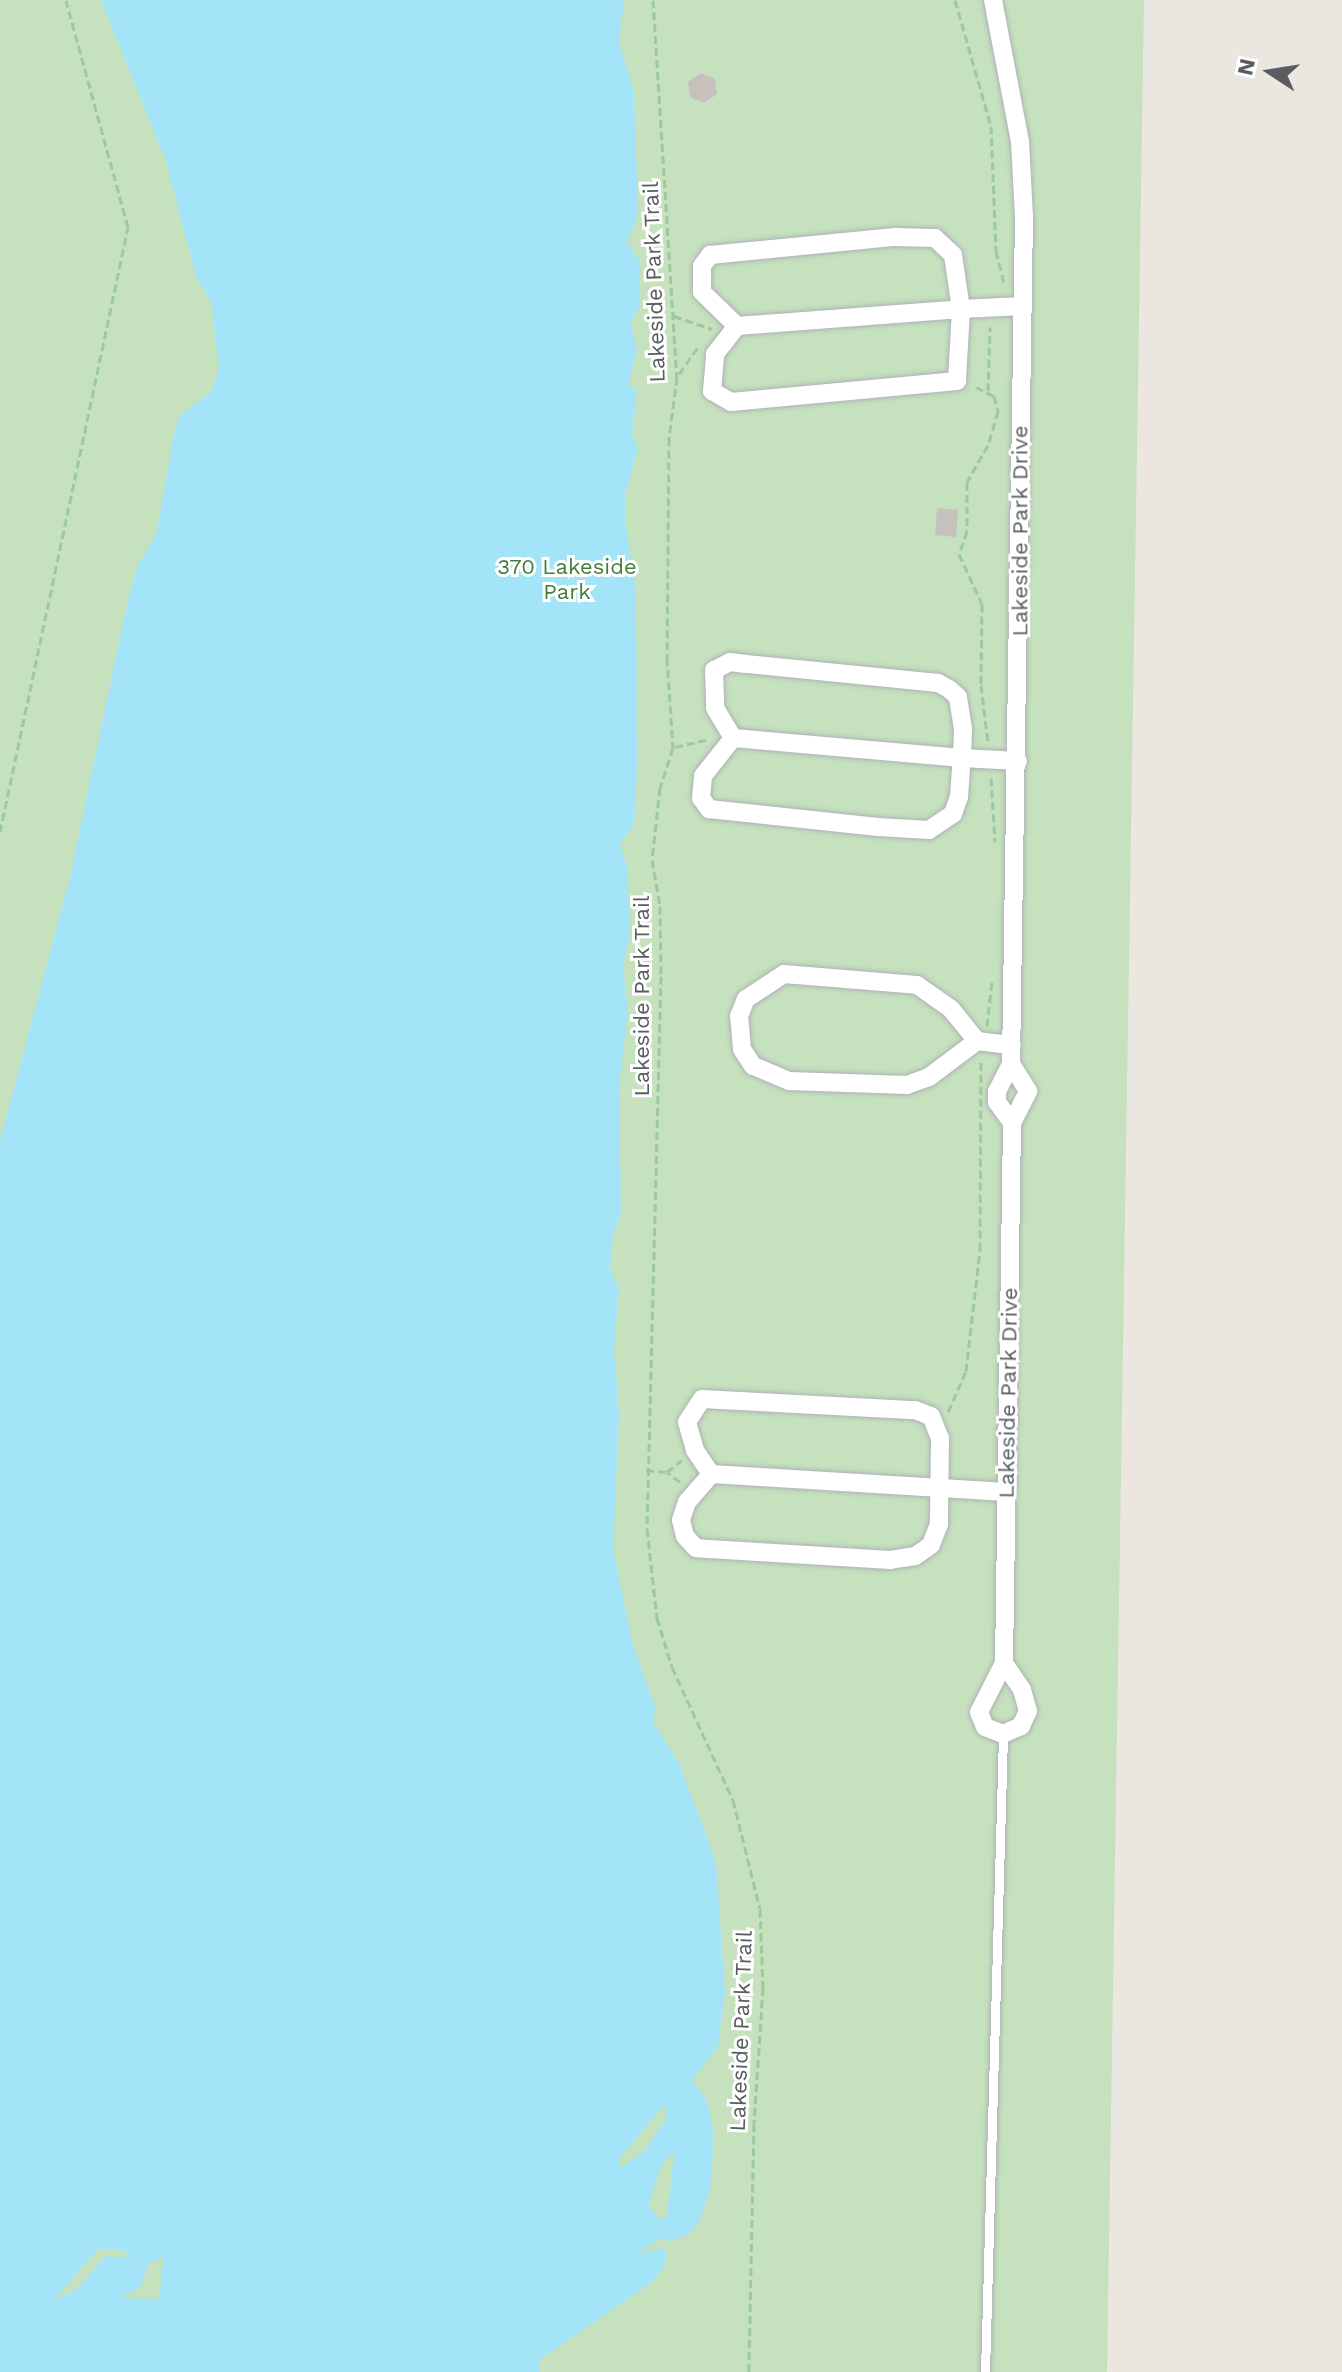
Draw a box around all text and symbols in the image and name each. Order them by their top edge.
north arrow [1230,32,1310,112]
text: N [1232,56,1260,77]
street label: Lakeside Park Trail [637,181,671,383]
street label: Lakeside Park Drive [1007,425,1033,637]
park label: 370 Lakeside Park [497,553,637,604]
street label: Lakeside Park Trail [629,895,655,1097]
street label: Lakeside Park Drive [993,1287,1023,1499]
street label: Lakeside Park Trail [724,1930,758,2132]

